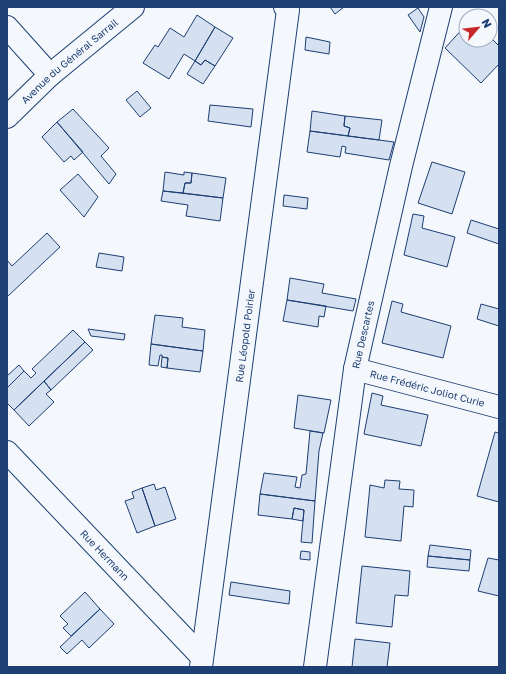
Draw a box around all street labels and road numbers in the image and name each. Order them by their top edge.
street label: Avenue du Général Sarrail [19,16,120,106]
street label: Rue Léopold Poirier [233,289,257,383]
street label: Rue Descartes [349,299,376,370]
street label: Rue Frédéric Joliot Curie [369,367,486,409]
street label: Rue Hermann [78,527,132,583]

